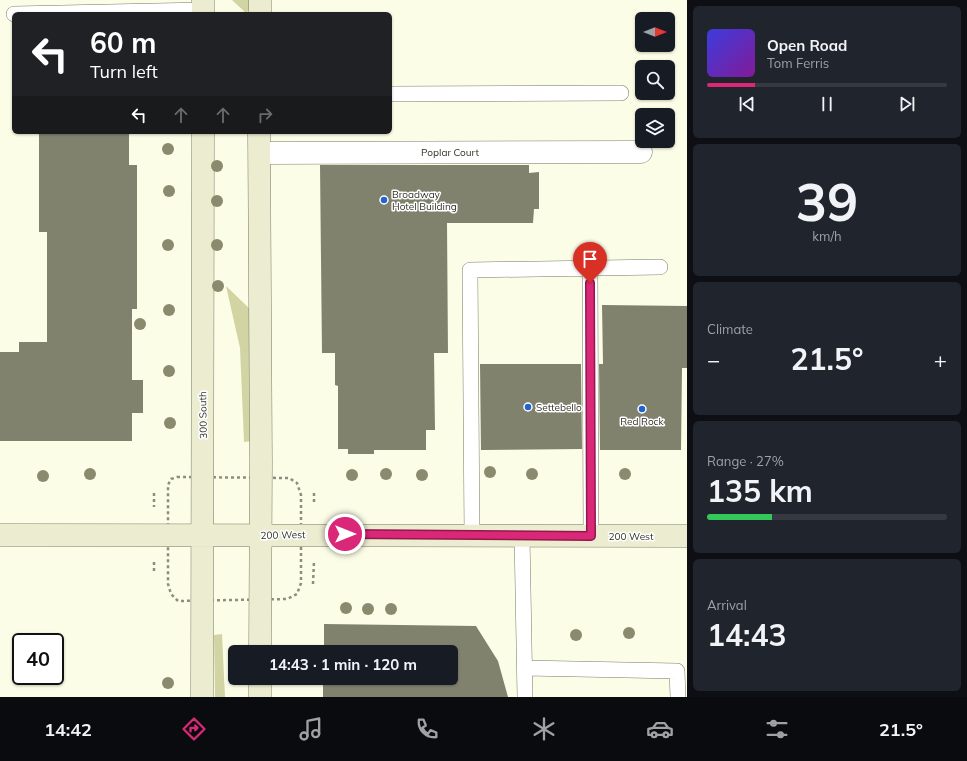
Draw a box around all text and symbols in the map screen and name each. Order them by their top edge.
north arrow [635,12,675,52]
map controls [635,12,675,148]
text: 60 m [90,25,156,60]
icon: left [24,28,76,80]
text: Open Road [767,36,847,55]
text: Tom Ferris [767,55,829,71]
text: Turn left [90,60,158,83]
button: search [635,60,675,100]
icon: previous [736,93,758,115]
icon: pause [816,93,838,115]
icon: next [896,93,918,115]
icon: left [128,104,150,126]
icon: ahead [170,104,192,126]
icon: ahead [212,104,234,126]
icon: right [254,104,276,126]
button: layers [635,108,675,148]
street label: Poplar Court [421,146,479,159]
text: 39 [796,169,858,234]
place label: Broadway Hotel Building [392,188,457,213]
marker: Broadway Hotel Building [379,195,389,205]
text: km/h [812,228,842,244]
pin [573,242,607,283]
icon: arrive [579,248,601,270]
text: Climate [707,321,753,337]
text: 21.5° [791,340,863,378]
text: − [707,346,720,374]
text: + [934,346,947,374]
street label: 300 South [196,391,210,439]
place label: Settebello [536,401,582,414]
marker: Settebello [523,402,533,412]
marker: Red Rock [637,404,647,414]
place label: Red Rock [620,415,665,428]
text: Range · 27% [707,453,784,469]
text: 135 km [707,472,813,510]
position arrow [324,513,366,555]
street label: 200 West [260,528,306,542]
street label: 200 West [609,530,654,543]
text: Arrival [707,597,747,613]
text: 14:43 [707,616,786,654]
speed limit sign: 40 [12,633,64,685]
text: 14:43 · 1 min · 120 m [269,655,417,674]
icon: directions [180,715,208,743]
icon: music [297,715,325,743]
icon: phone [413,715,441,743]
icon: climate [530,715,558,743]
icon: car [646,715,674,743]
icon: filters [763,715,791,743]
text: 14:42 [44,718,92,741]
text: 21.5° [879,718,923,741]

